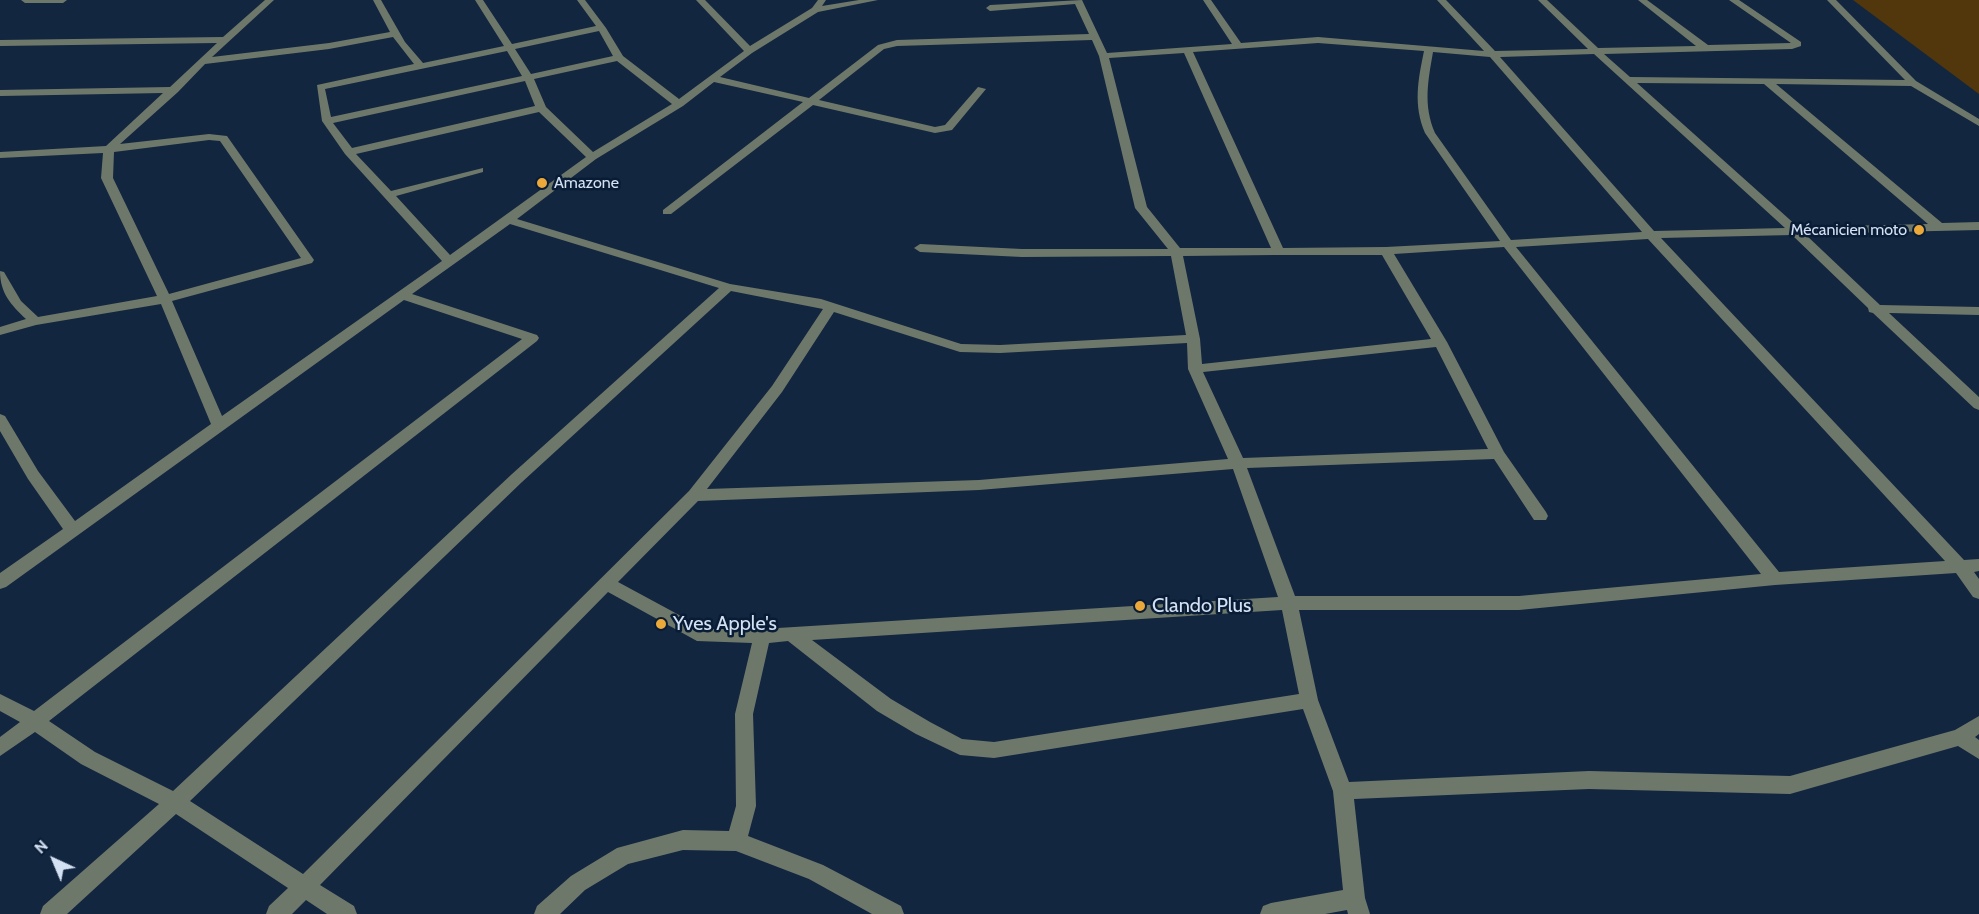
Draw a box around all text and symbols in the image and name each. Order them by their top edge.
place label: Amazone [554,173,619,193]
marker: Amazone [535,176,549,190]
place label: Mécanicien moto [1790,220,1907,240]
marker: Mécanicien moto [1912,223,1926,237]
place label: Clando Plus [1152,594,1251,618]
marker: Clando Plus [1133,599,1147,613]
place label: Yves Apple's [673,612,777,636]
marker: Yves Apple's [654,617,668,631]
north arrow [24,830,84,890]
text: N [30,836,52,857]

